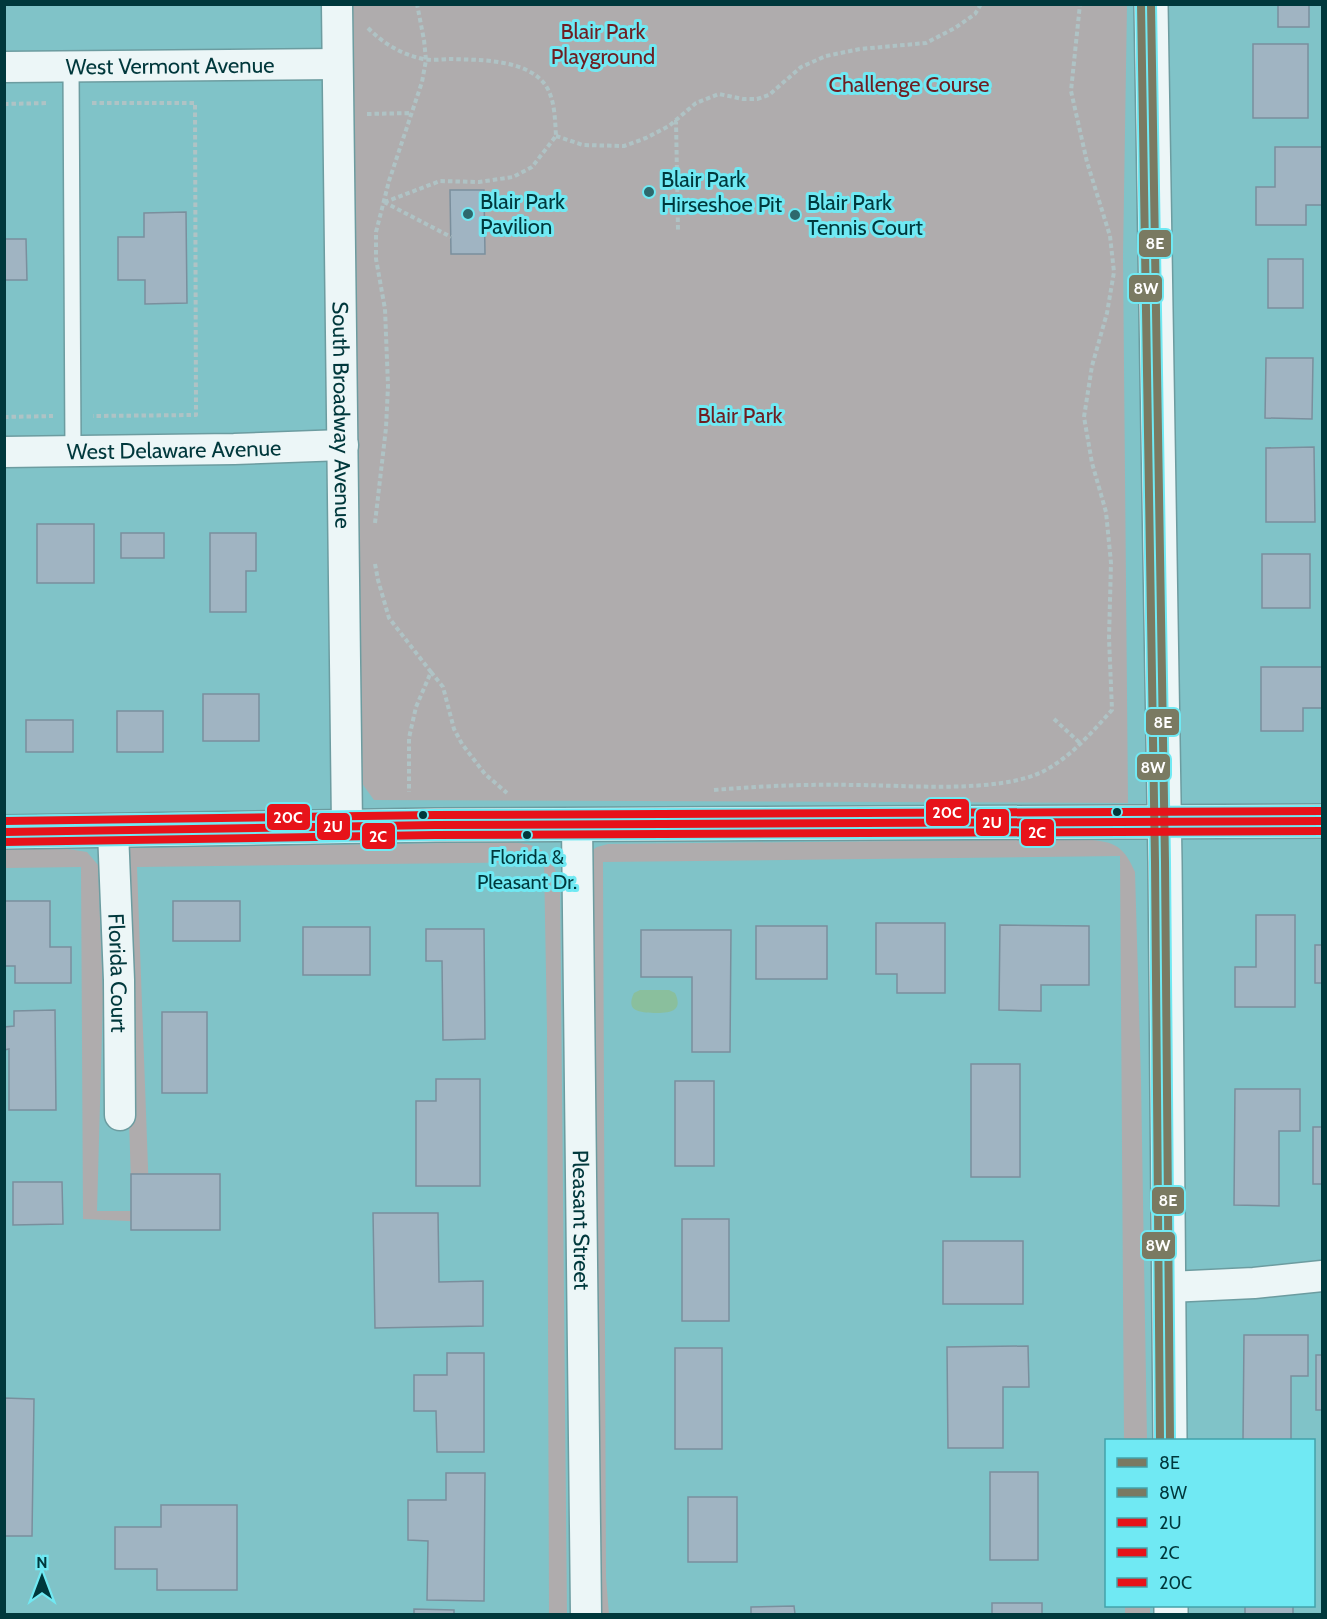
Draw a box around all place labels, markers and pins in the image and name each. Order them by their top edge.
place label: Blair Park Hirseshoe Pit [661,166,783,218]
marker: Blair Park Hirseshoe Pit [642,185,656,199]
place label: Blair Park Pavilion [480,188,565,240]
place label: Blair Park Tennis Court [807,189,923,241]
marker: Blair Park Pavilion [461,207,475,221]
marker: Blair Park Tennis Court [788,208,802,222]
unlabelled marker [1111,806,1123,818]
unlabelled marker [417,809,429,821]
marker: Florida & Pleasant Dr. [521,829,533,841]
place label: Florida & Pleasant Dr. [477,845,577,894]

